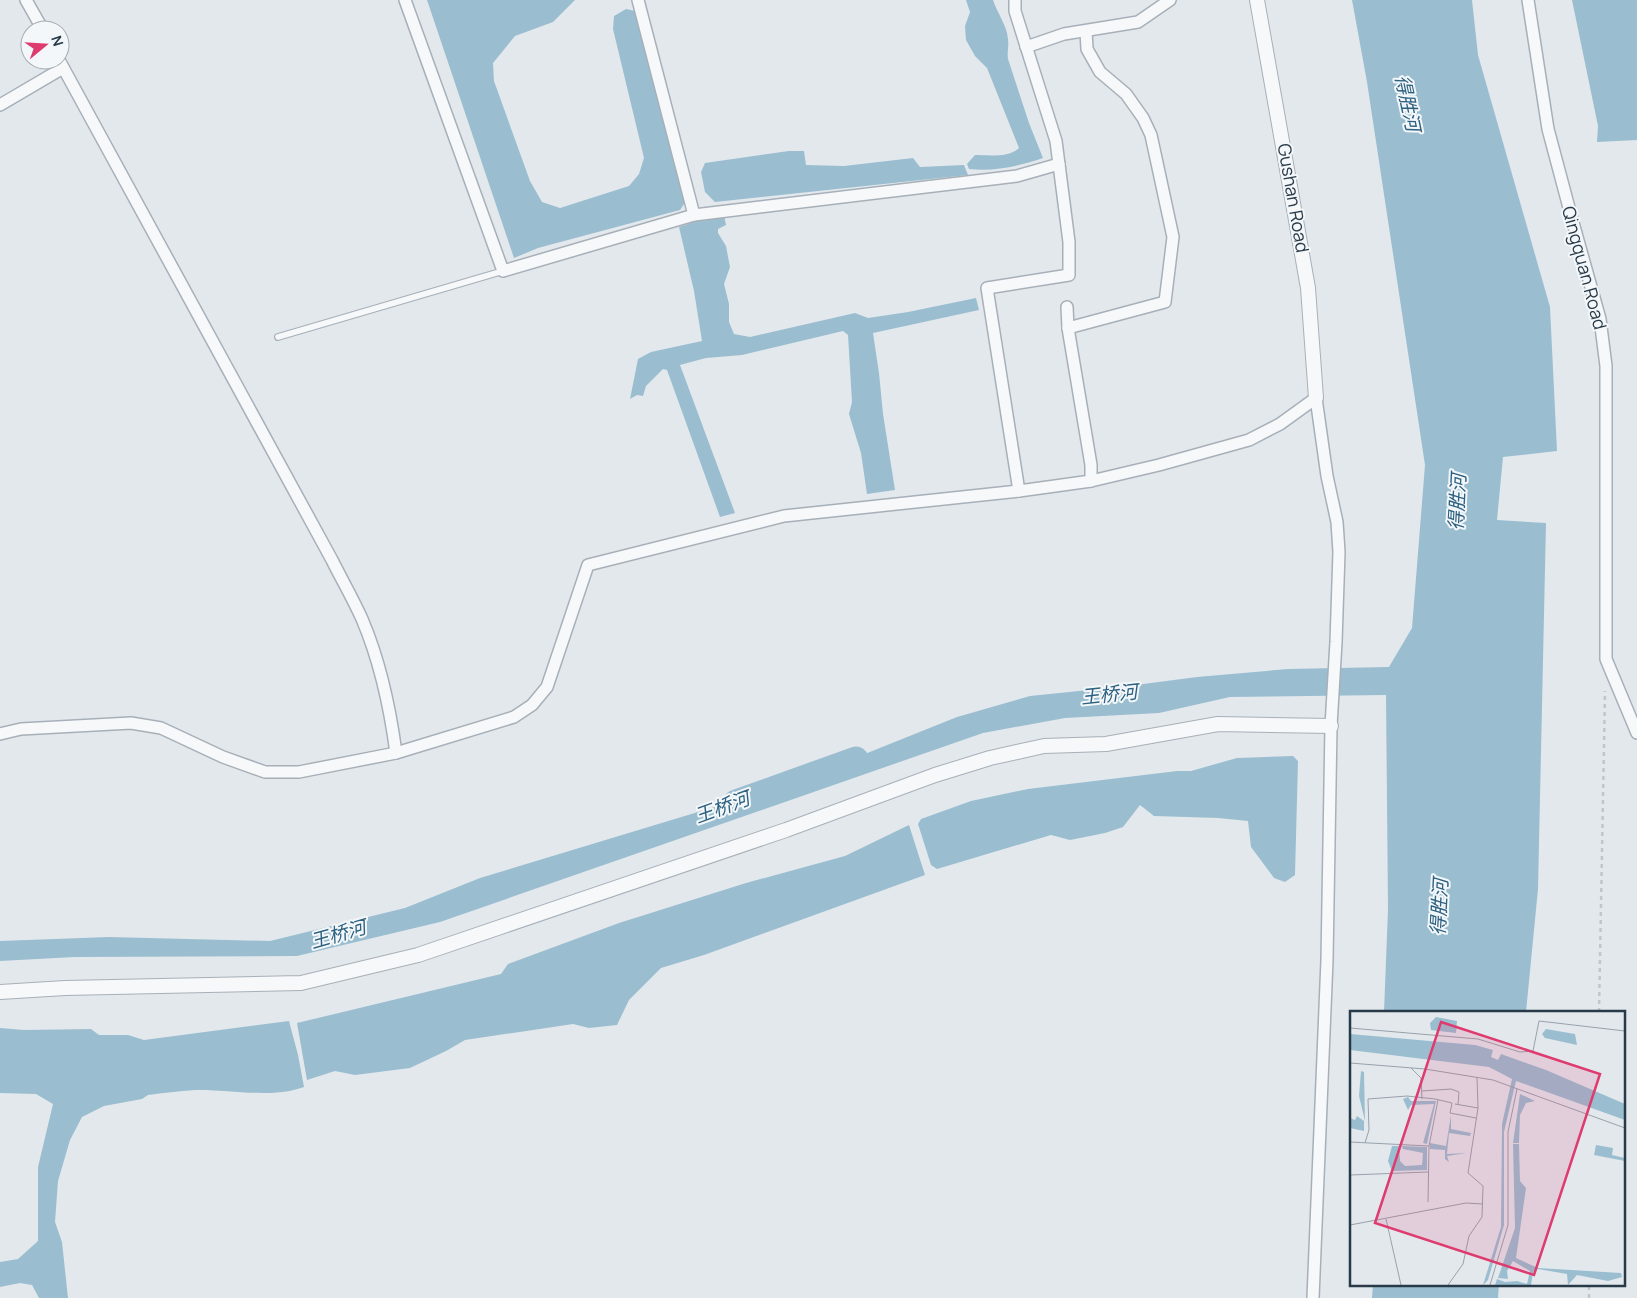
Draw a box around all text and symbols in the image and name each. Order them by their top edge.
north arrow [20,20,70,70]
text: N [47,33,68,49]
water label: 得胜河 [1389,72,1427,137]
street label: Gushan Road [1273,141,1315,254]
street label: Qingquan Road [1557,203,1613,332]
water label: 得胜河 [1443,469,1472,531]
water label: 王桥河 [1079,678,1143,710]
water label: 王桥河 [691,784,757,829]
water label: 得胜河 [1425,874,1454,936]
water label: 王桥河 [307,913,373,954]
inset map [1350,1011,1624,1286]

